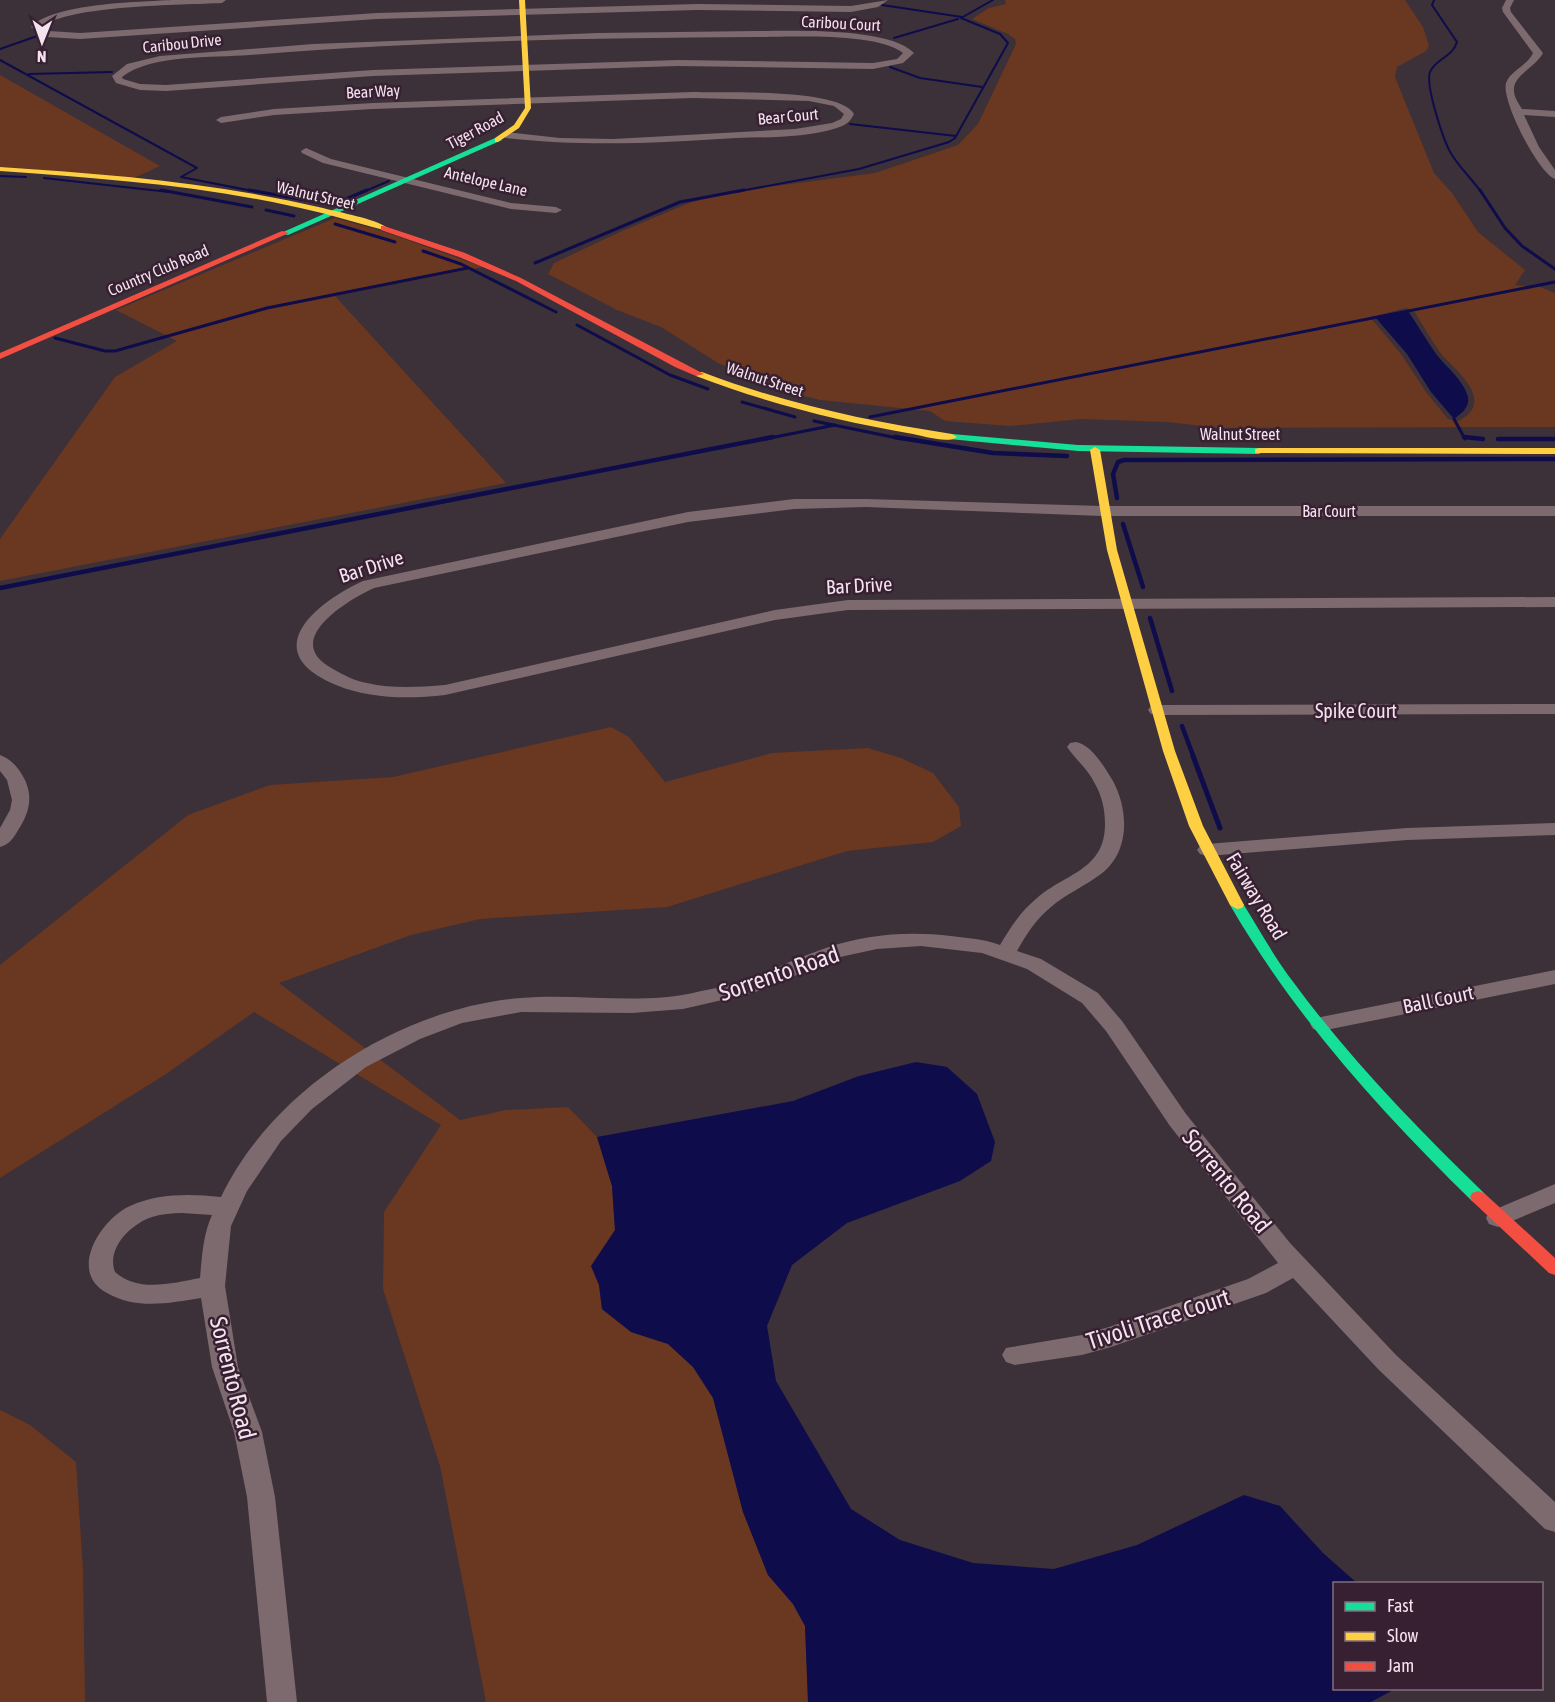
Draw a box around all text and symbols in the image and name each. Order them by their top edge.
north arrow [12,12,72,72]
street label: Caribou Court [801,12,882,34]
street label: Caribou Drive [142,30,222,56]
text: N [37,48,47,66]
street label: Bear Way [345,81,401,102]
street label: Bear Court [757,104,819,128]
street label: Tiger Road [444,108,507,153]
street label: Antelope Lane [443,163,529,200]
street label: Walnut Street [275,177,357,213]
street label: Country Club Road [105,241,212,300]
street label: Walnut Street [724,358,806,400]
street label: Walnut Street [1200,425,1280,443]
street label: Bar Court [1302,502,1356,520]
street label: Bar Drive [336,545,406,587]
street label: Bar Drive [825,572,893,598]
street label: Spike Court [1315,699,1397,722]
street label: Fairway Road [1222,848,1292,944]
street label: Sorrento Road [715,940,843,1006]
street label: Ball Court [1401,980,1476,1018]
street label: Sorrento Road [1177,1124,1277,1238]
street label: Tivoli Trace Court [1083,1283,1233,1355]
street label: Sorrento Road [205,1314,261,1442]
legend [1333,1582,1543,1690]
text: Fast [1387,1595,1414,1616]
text: Slow [1387,1625,1418,1646]
text: Jam [1387,1655,1414,1676]

